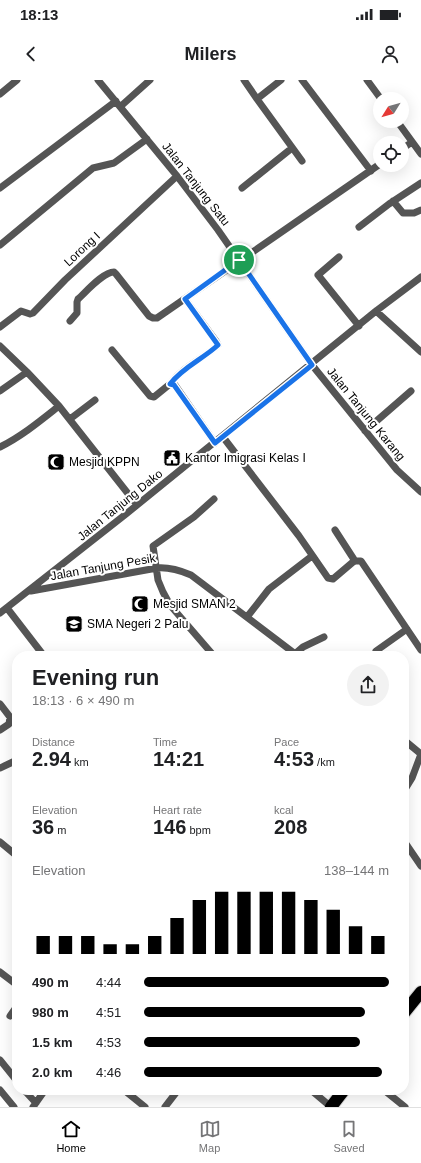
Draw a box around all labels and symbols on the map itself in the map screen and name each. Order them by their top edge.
north arrow [373,92,409,128]
street label: Jalan Tanjung Satu [159,140,233,228]
street label: Lorong I [61,229,103,269]
pin [222,243,256,277]
street label: Jalan Tanjung Karang [324,365,408,463]
public building icon: Kantor Imigrasi Kelas I [162,448,182,468]
place label: Kantor Imigrasi Kelas I [185,451,306,465]
mosque icon: Mesjid KPPN [46,452,66,472]
place label: Mesjid KPPN [69,455,140,469]
street label: Jalan Tanjung Dako [75,466,166,544]
street label: Jalan Tanjung Pesik [49,551,158,583]
mosque icon: Mesjid SMAN 2 [130,594,150,614]
place label: Mesjid SMAN 2 [153,597,236,611]
school or university icon: SMA Negeri 2 Palu [64,614,84,634]
place label: SMA Negeri 2 Palu [87,617,188,631]

